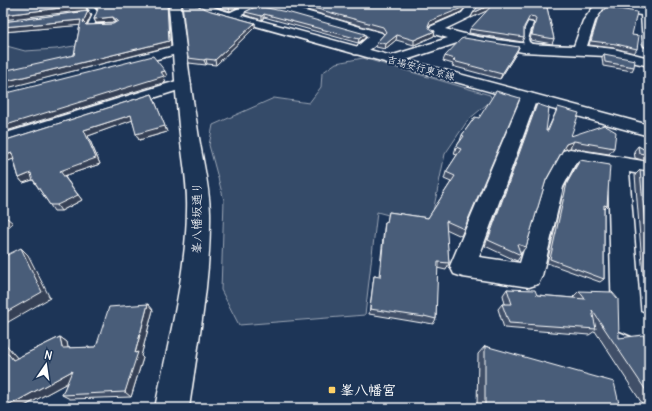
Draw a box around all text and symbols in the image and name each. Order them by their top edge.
street label: 吉場安行東京線 [386,53,456,83]
street label: 峯八幡坂通り [189,182,204,254]
north arrow [26,345,66,385]
text: N [43,348,54,363]
place label: 峯八幡宮 [340,381,396,399]
marker: 峯八幡宮 [327,385,337,395]

